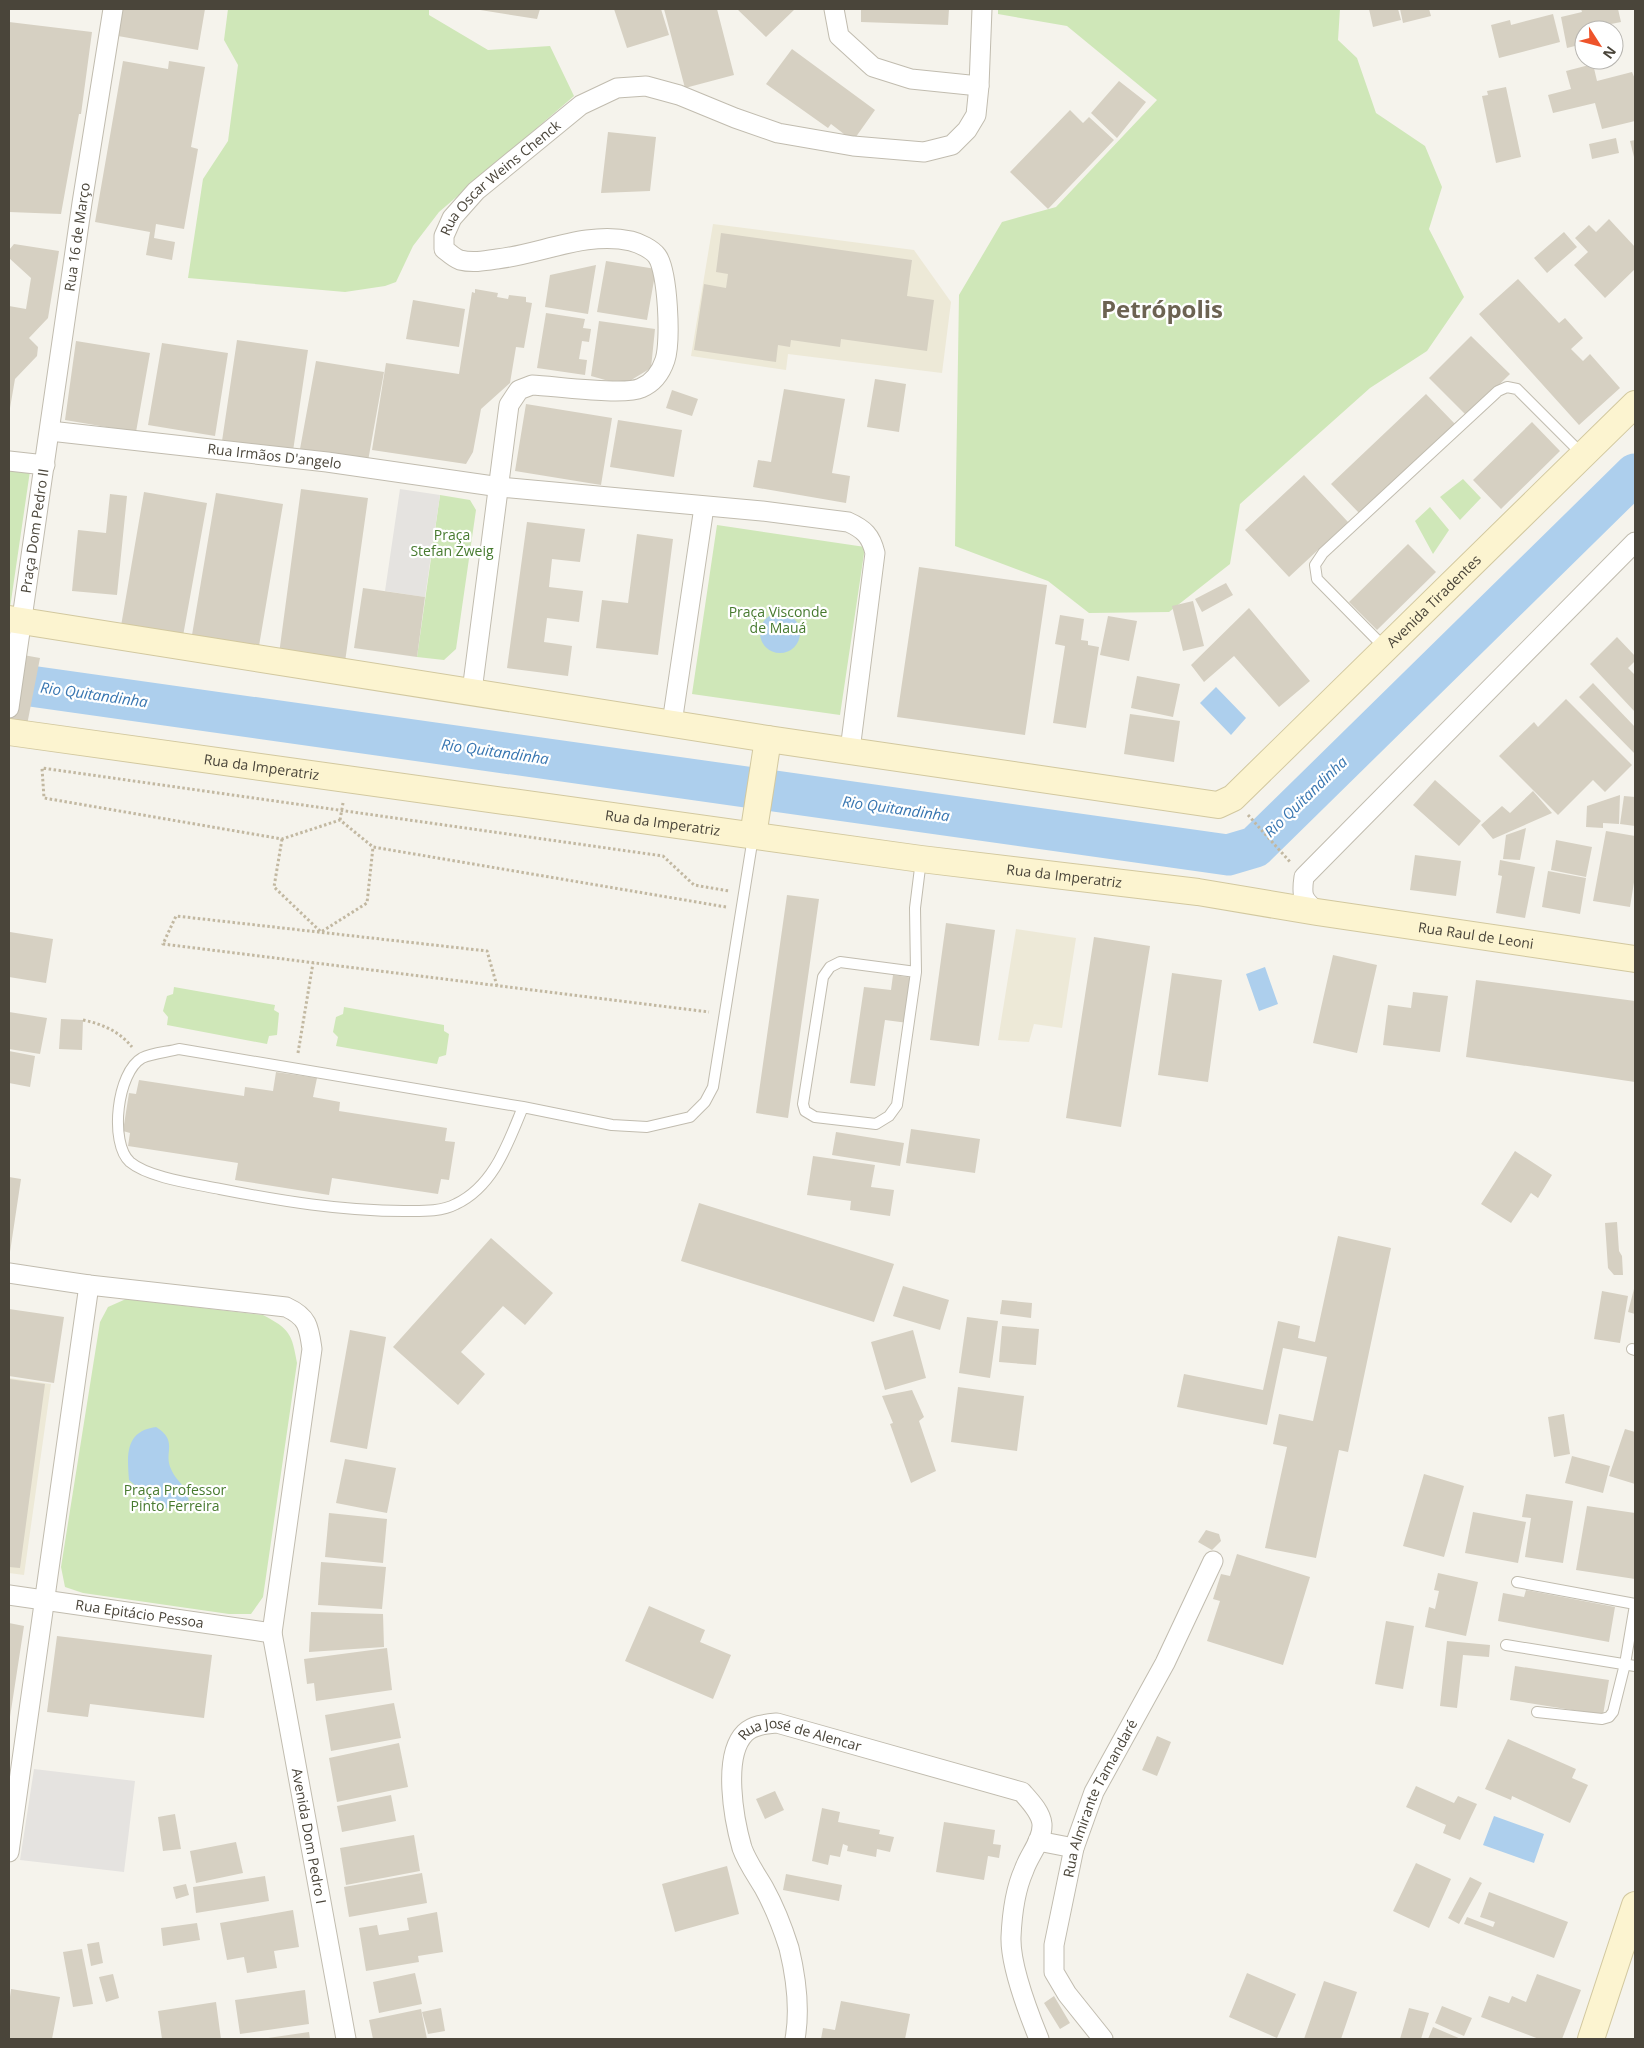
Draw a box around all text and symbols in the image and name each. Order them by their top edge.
north arrow [1574,20,1624,70]
text: N [1599,43,1621,63]
street label: Rua Oscar Weins Chenck [435,115,565,238]
street label: Rua 16 de Março [59,181,94,292]
district label: Petrópolis [1101,292,1223,325]
street label: Rua Irmãos D'angelo [207,439,343,473]
street label: Praça Dom Pedro II [16,467,53,594]
park label: Praça Stefan Zweig [410,525,494,560]
street label: Avenida Tiradentes [1382,550,1485,651]
park label: Praça Visconde de Mauá [729,602,828,637]
water label: Rio Quitandinha [39,677,150,712]
water label: Rio Quitandinha [440,734,551,769]
street label: Rua da Imperatriz [203,749,321,784]
water label: Rio Quitandinha [1259,751,1352,841]
water label: Rio Quitandinha [841,791,952,826]
street label: Rua da Imperatriz [604,805,722,840]
street label: Rua da Imperatriz [1005,859,1124,892]
street label: Rua Raul de Leoni [1417,917,1535,953]
park label: Praça Professor Pinto Ferreira [124,1480,227,1515]
street label: Rua Epitácio Pessoa [74,1595,205,1632]
text: Rua José de Alencar [733,1713,864,1755]
street label: Rua Almirante Tamandaré [1058,1715,1141,1879]
street label: Rua José de Alencar [738,1737,866,1757]
street label: Avenida Dom Pedro I [288,1766,331,1905]

